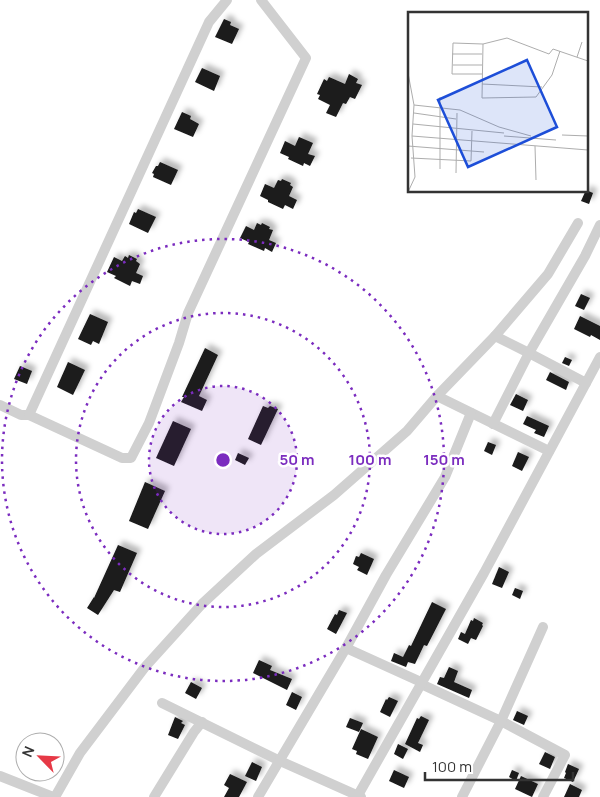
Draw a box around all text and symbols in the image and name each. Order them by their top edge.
inset map [408,12,588,192]
text: 50 m [279,449,315,470]
text: 100 m [349,449,391,470]
text: 150 m [423,449,465,470]
centre of rings [214,451,232,469]
north arrow [15,732,65,782]
text: N [17,743,38,760]
scale bar [425,750,572,782]
text: 100 m [432,756,472,777]

